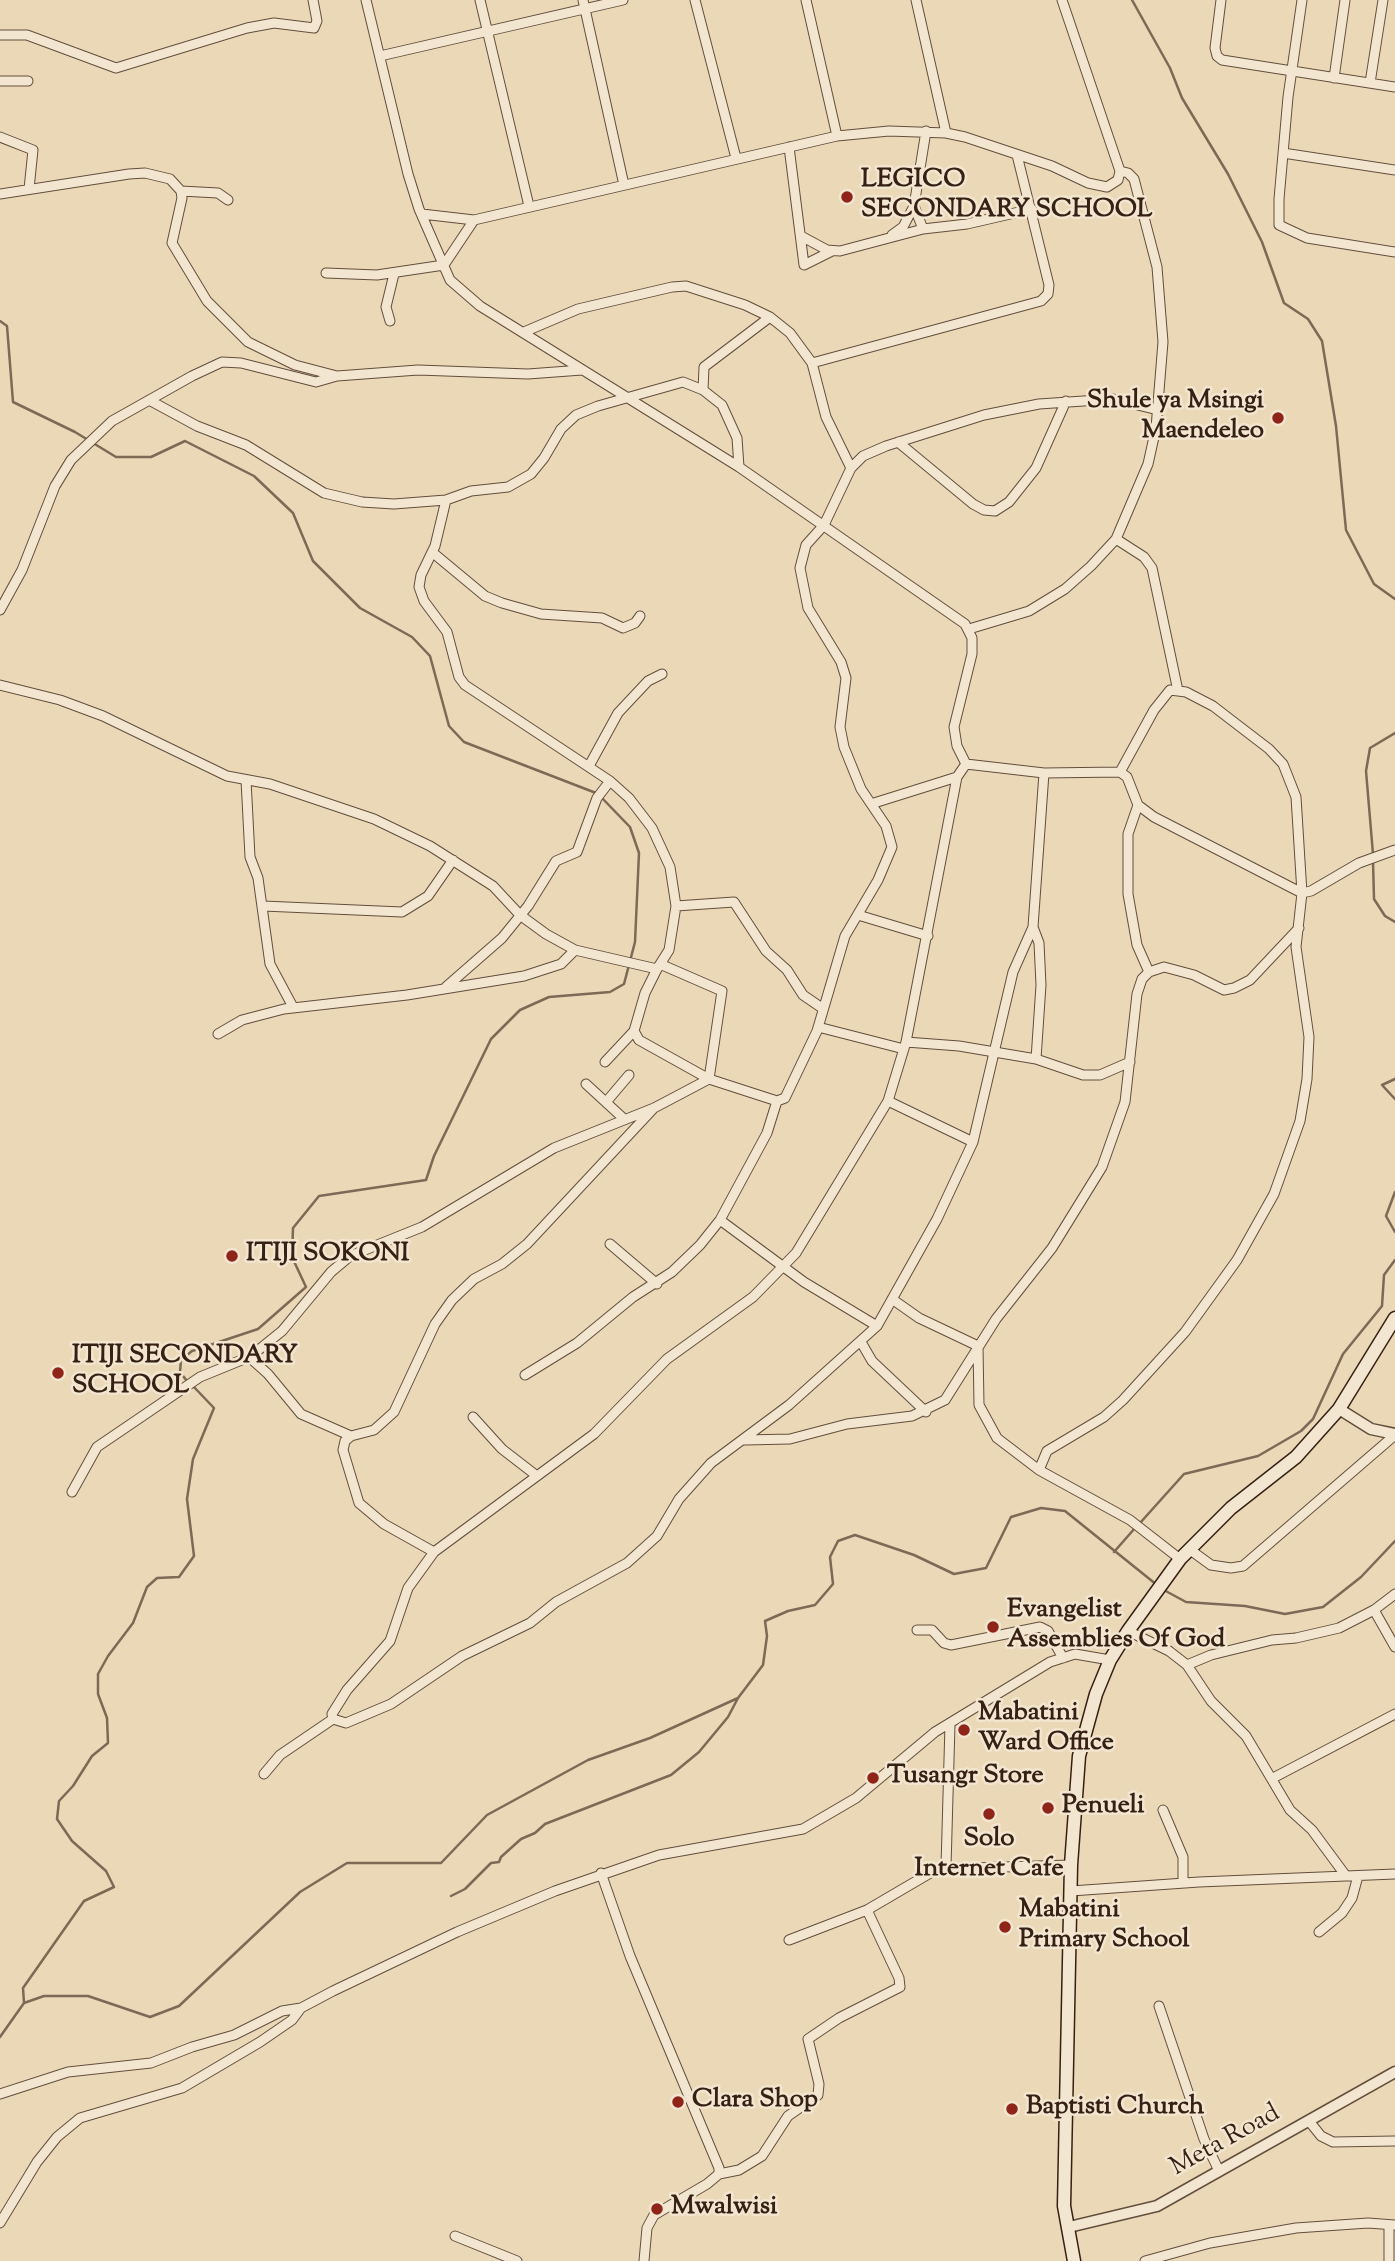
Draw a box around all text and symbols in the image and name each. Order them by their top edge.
place label: LEGICO SECONDARY SCHOOL [861,166,1153,228]
marker: LEGICO SECONDARY SCHOOL [839,189,855,205]
place label: Shule ya Msingi Maendeleo [1087,387,1264,448]
marker: Shule ya Msingi Maendeleo [1270,410,1286,426]
place label: ITIJI SOKONI [246,1240,409,1272]
marker: ITIJI SOKONI [224,1248,240,1264]
place label: ITIJI SECONDARY SCHOOL [72,1342,298,1404]
marker: ITIJI SECONDARY SCHOOL [50,1365,66,1381]
place label: Evangelist Assemblies Of God [1007,1596,1225,1658]
marker: Evangelist Assemblies Of God [985,1619,1001,1635]
place label: Mabatini Ward Office [978,1699,1114,1760]
marker: Mabatini Ward Office [956,1722,972,1738]
place label: Tusangr Store [887,1762,1044,1794]
marker: Tusangr Store [865,1770,881,1786]
place label: Penueli [1062,1792,1144,1824]
marker: Penueli [1040,1800,1056,1816]
marker: Solo Internet Cafe [981,1806,997,1822]
place label: Solo Internet Cafe [914,1825,1064,1886]
place label: Mabatini Primary School [1019,1896,1189,1958]
marker: Mabatini Primary School [997,1919,1013,1935]
place label: Clara Shop [692,2086,818,2118]
place label: Baptisti Church [1026,2093,1204,2125]
marker: Clara Shop [670,2094,686,2110]
street label: Meta Road [1166,2099,1286,2185]
marker: Baptisti Church [1004,2101,1020,2117]
place label: Mwalwisi [671,2193,777,2225]
marker: Mwalwisi [649,2201,665,2217]

